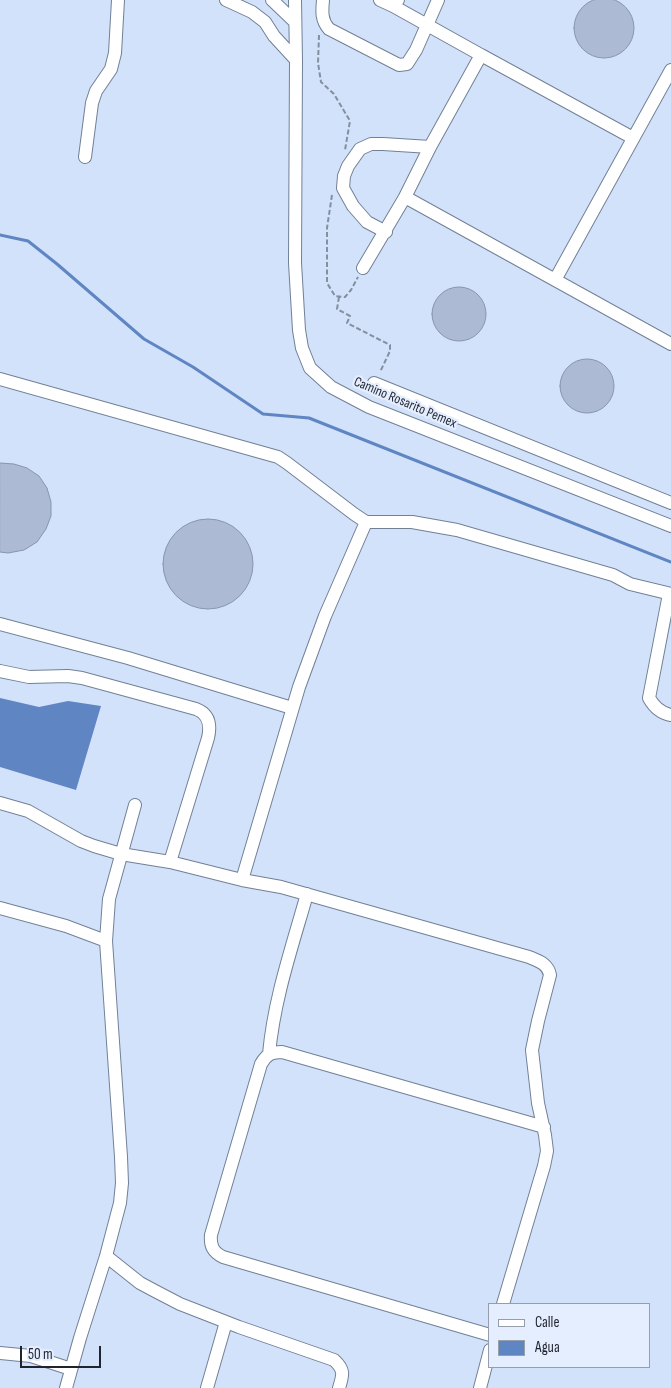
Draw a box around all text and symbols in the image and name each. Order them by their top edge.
street label: Camino Rosarito Pemex [351,374,459,432]
legend [488,1303,651,1368]
text: Calle [535,1313,559,1332]
scale bar [22,1336,104,1368]
text: Agua [535,1338,560,1357]
text: 50 m [28,1345,53,1364]

